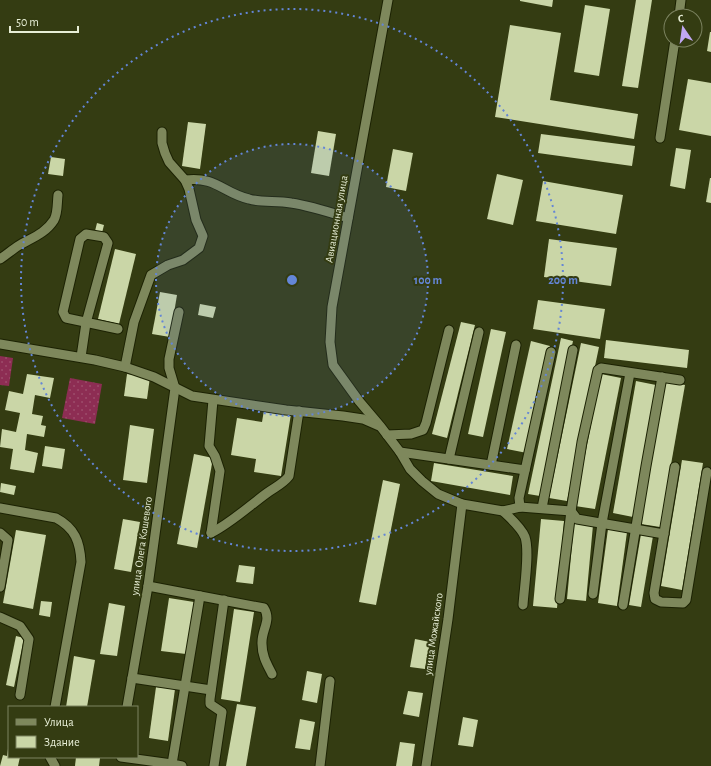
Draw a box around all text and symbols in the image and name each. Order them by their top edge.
scale bar [10,8,78,34]
north arrow [663,8,703,48]
text: С [677,13,685,25]
text: 50 m [16,16,39,28]
street label: Авиационная улица [323,174,350,264]
centre of rings [285,273,299,287]
text: 100 m [414,274,442,286]
text: 200 m [548,274,578,286]
street label: улица Олега Кошевого [129,496,154,597]
street label: улица Можайского [422,592,445,677]
legend [8,706,138,758]
text: Улица [44,716,74,728]
text: Здание [44,736,80,748]

